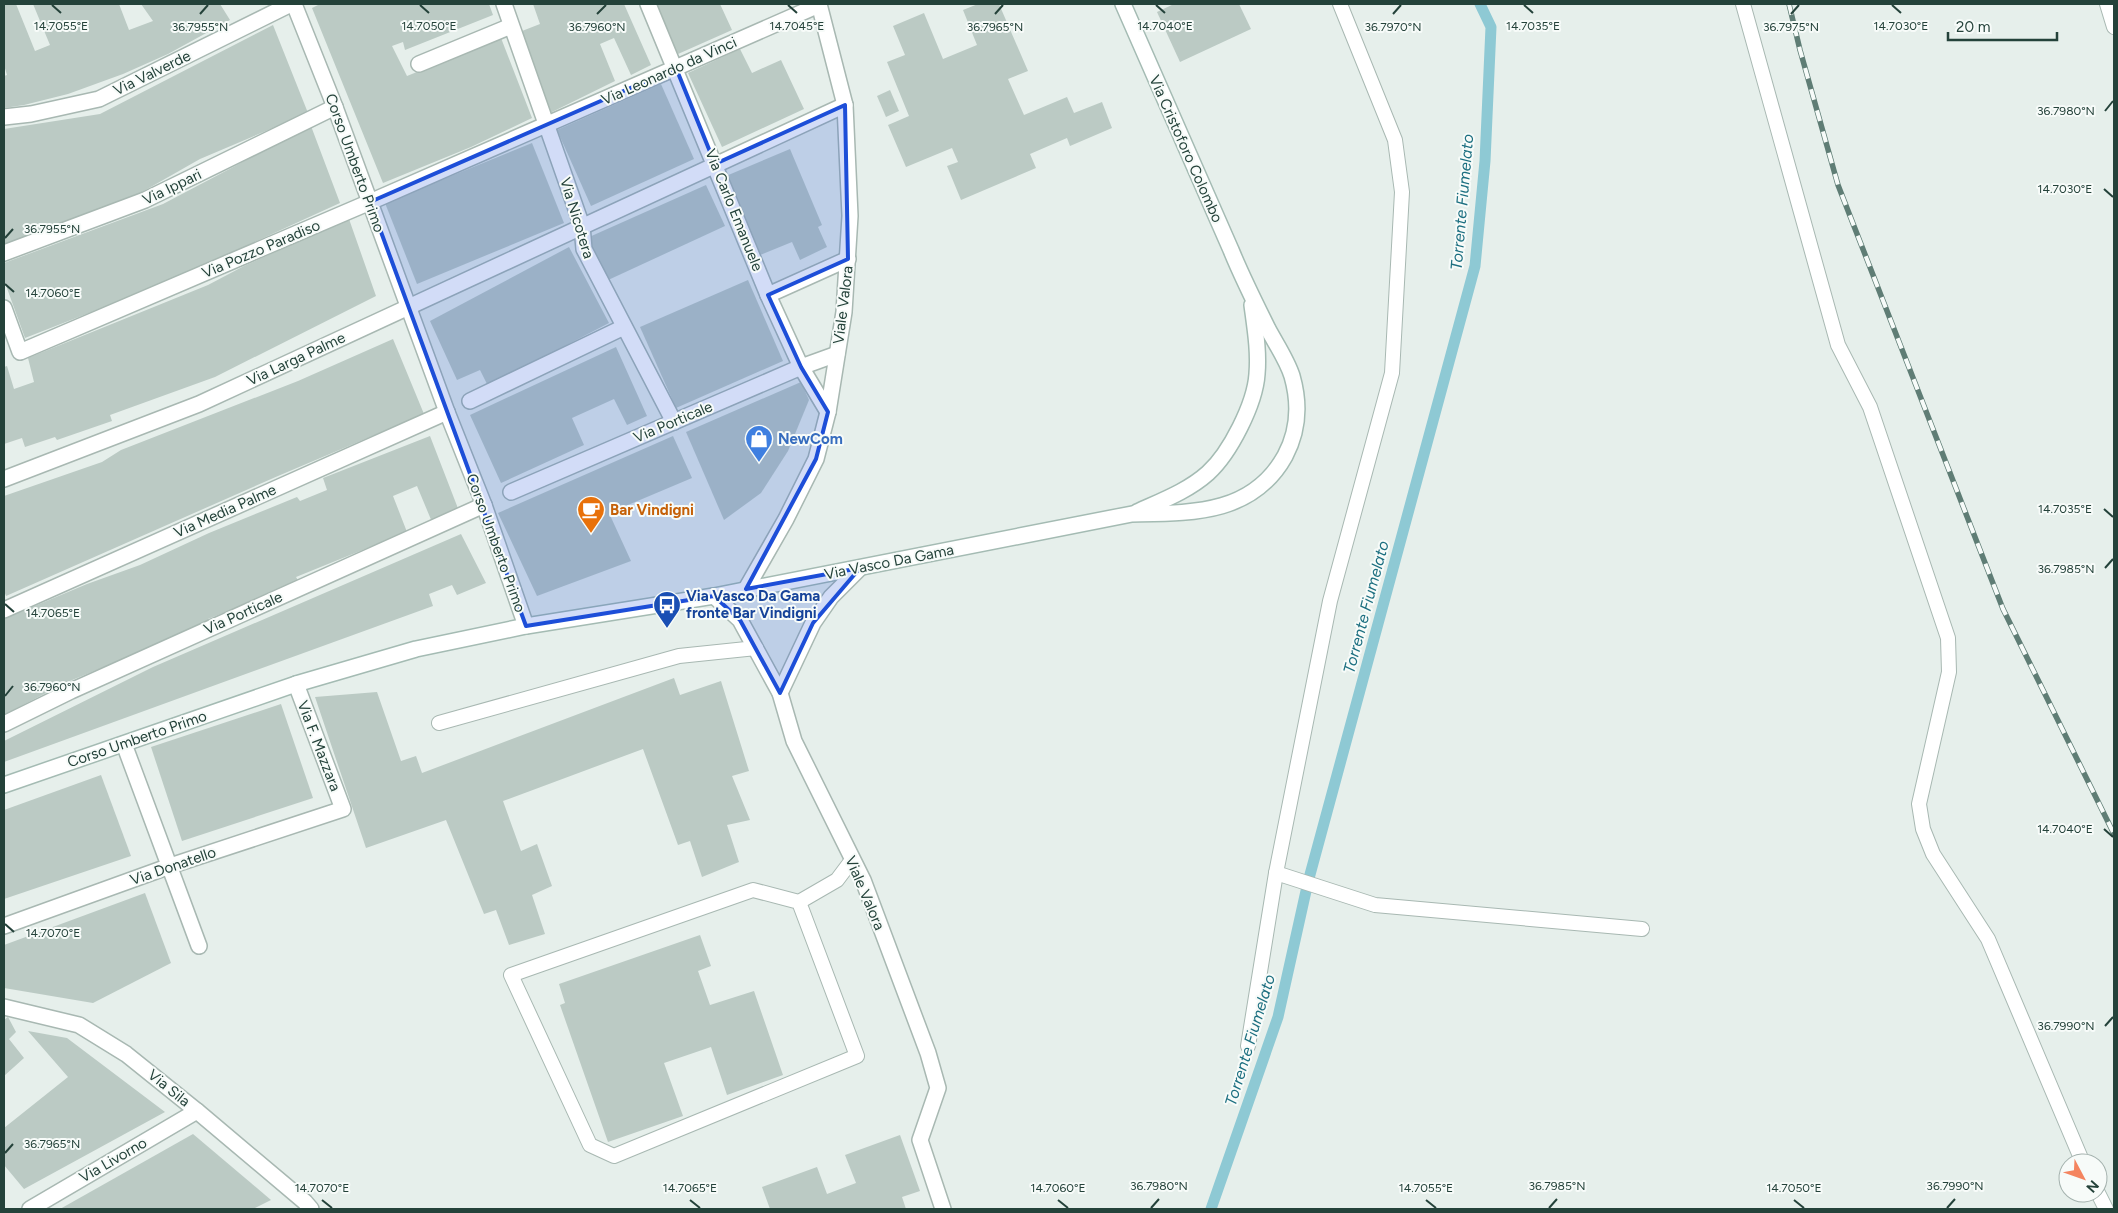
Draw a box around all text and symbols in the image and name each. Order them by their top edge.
scale bar [1948,10,2057,42]
text: 20 m [1956,18,1990,36]
text: 14.7055°E [34,19,88,33]
text: 14.7050°E [401,19,457,33]
text: 14.7045°E [770,19,824,33]
text: 14.7040°E [1137,19,1193,33]
text: 14.7035°E [1506,19,1560,33]
text: 14.7030°E [1874,19,1928,33]
text: 36.7955°N [172,20,228,34]
text: 36.7960°N [568,20,626,34]
text: 36.7965°N [967,20,1023,34]
text: 36.7970°N [1365,20,1421,34]
text: 36.7975°N [1763,20,1819,34]
street label: Via Leonardo da Vinci [599,33,739,109]
street label: Via Valverde [110,47,194,99]
street label: Via Cristoforo Colombo [1145,73,1227,226]
street label: Corso Umberto Primo [322,91,389,235]
text: 36.7980°N [2037,104,2095,118]
water label: Torrente Fiumelato [1447,133,1477,271]
street label: Via Carlo Emanuele [701,146,767,274]
street label: Via Ippari [140,165,204,209]
street label: Via Nicotera [556,175,598,261]
text: 14.7030°E [2038,182,2092,196]
street label: Via Pozzo Paradiso [199,216,323,282]
text: 36.7955°N [24,222,80,236]
street label: Viale Valora [829,265,857,345]
text: 14.7060°E [25,286,81,300]
street label: Via Larga Palme [244,328,348,390]
street label: Via Porticale [631,397,715,447]
shop icon: NewCom [744,424,774,463]
place label: NewCom [778,430,843,448]
street label: Corso Umberto Primo [463,471,530,615]
street label: Via Media Palme [171,480,279,542]
cafe icon: Bar Vindigni [576,495,606,534]
place label: Bar Vindigni [610,501,694,519]
text: 14.7035°E [2038,502,2092,516]
water label: Torrente Fiumelato [1339,539,1393,675]
street label: Via Vasco Da Gama [823,541,955,583]
text: 36.7985°N [2037,562,2095,576]
place label: Via Vasco Da Gama fronte Bar Vindigni [686,587,820,622]
street label: Via Porticale [201,588,285,638]
bus stop icon: Via Vasco Da Gama fronte Bar Vindigni [652,590,682,629]
text: 14.7065°E [26,606,80,620]
text: 36.7960°N [23,680,81,694]
street label: Via F. Mazzara [293,698,345,794]
street label: Corso Umberto Primo [65,707,209,771]
text: 14.7040°E [2037,822,2093,836]
street label: Via Donatello [128,843,218,889]
street label: Viale Valora [841,853,889,933]
text: 14.7070°E [26,926,80,940]
water label: Torrente Fiumelato [1221,972,1279,1108]
text: 36.7990°N [2037,1019,2095,1033]
street label: Via Sila [144,1066,194,1110]
street label: Via Livorno [76,1133,150,1187]
text: 36.7965°N [24,1137,80,1151]
north arrow [2058,1153,2108,1203]
text: N [2082,1177,2102,1196]
text: 36.7980°N [1130,1179,1188,1193]
text: 36.7985°N [1528,1179,1586,1193]
text: 36.7990°N [1926,1179,1984,1193]
text: 14.7070°E [295,1181,349,1195]
text: 14.7065°E [663,1181,717,1195]
text: 14.7060°E [1030,1181,1086,1195]
text: 14.7055°E [1399,1181,1453,1195]
text: 14.7050°E [1766,1181,1822,1195]

